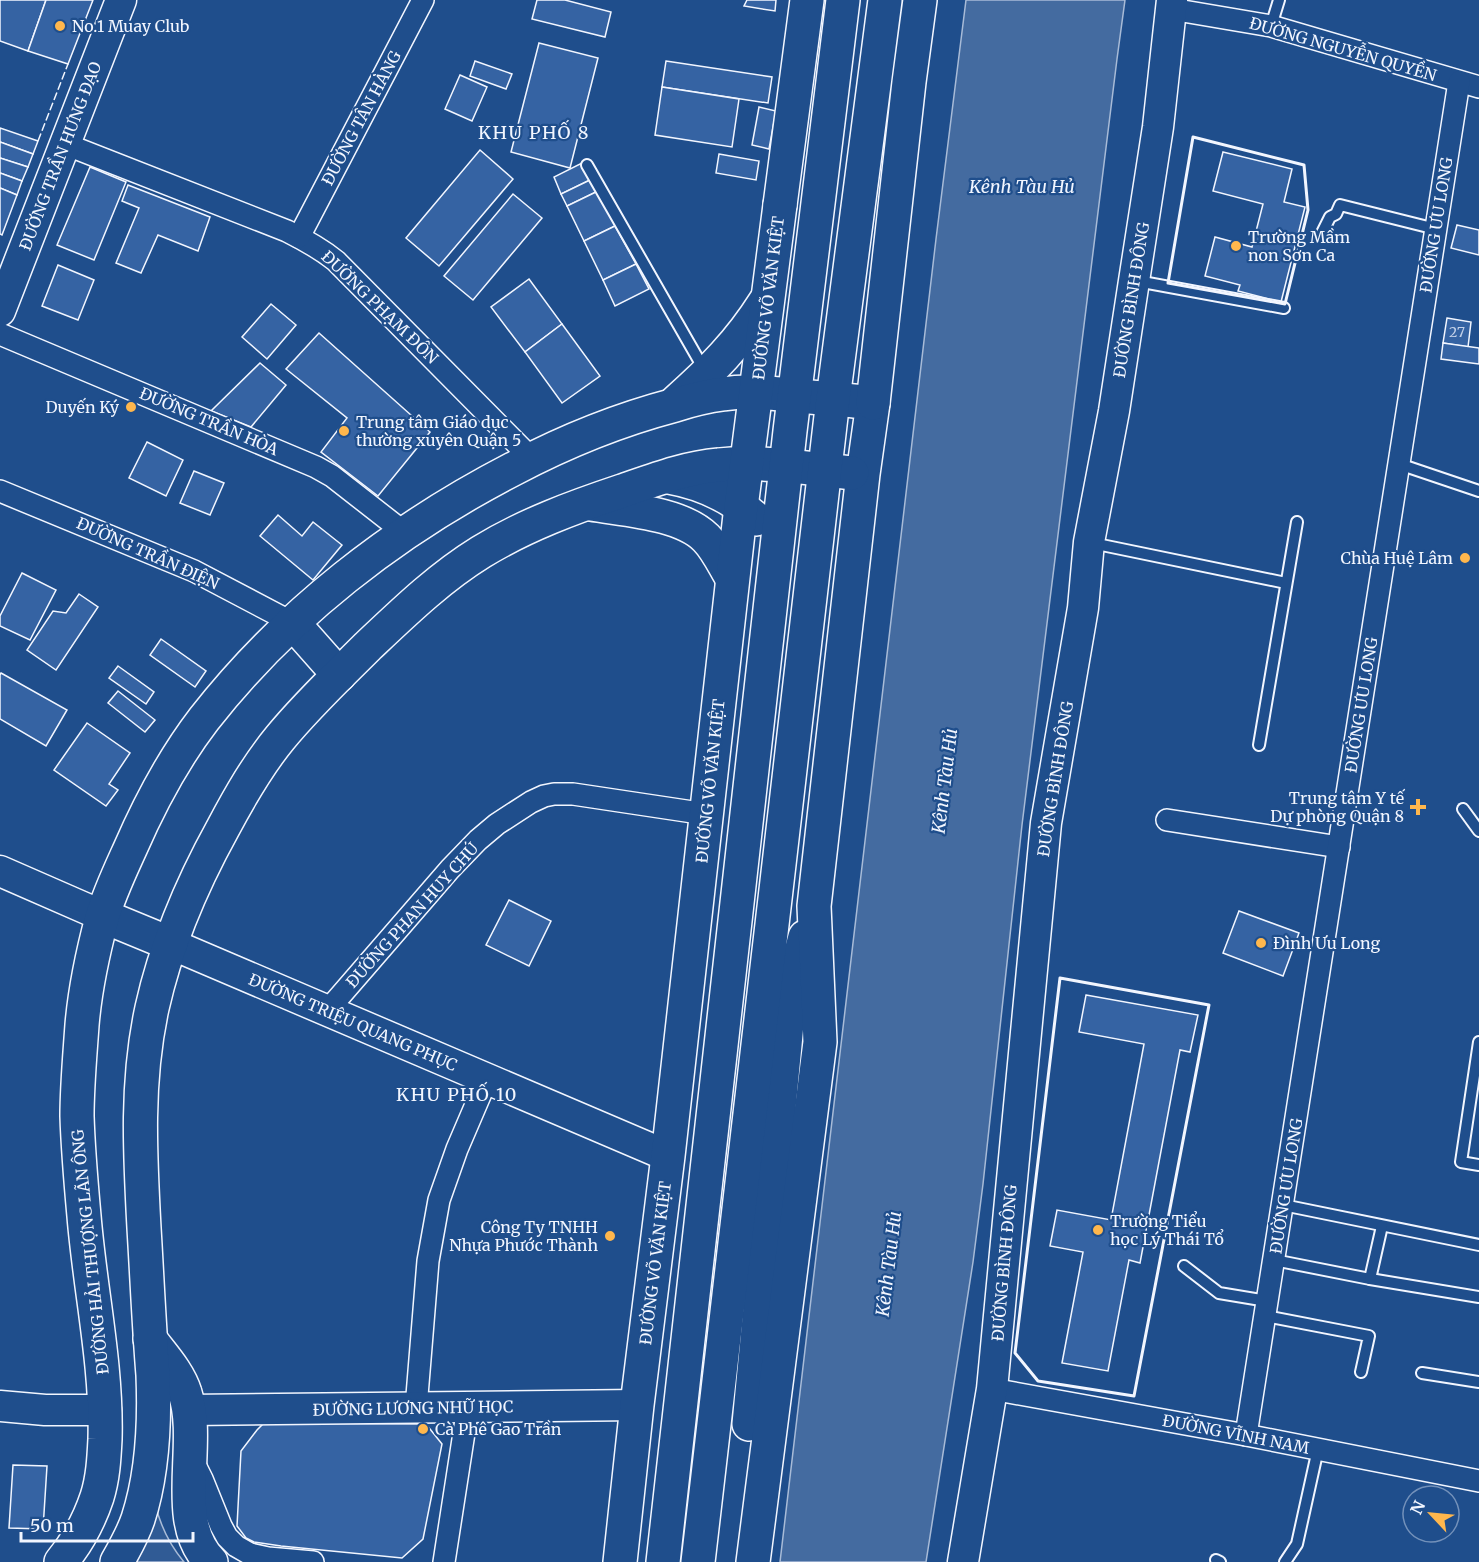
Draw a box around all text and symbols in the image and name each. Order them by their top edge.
street label: ĐƯỜNG NGUYỄN QUYỀN [1247,11,1440,85]
place label: No.1 Muay Club [72,16,190,36]
marker: No.1 Muay Club [53,19,67,33]
street label: ĐƯỜNG TÂN HÀNG [317,47,405,189]
street label: ĐƯỜNG TRẦN HƯNG ĐẠO [14,58,105,253]
district label: KHU PHỐ 8 [478,119,590,144]
street label: ĐƯỜNG ƯU LONG [1415,155,1457,294]
water label: Kênh Tàu Hủ [968,175,1075,198]
street label: ĐƯỜNG VÕ VĂN KIỆT [748,215,788,381]
street label: ĐƯỜNG BÌNH ĐÔNG [1109,220,1153,379]
place label: Trường Mầm non Sơn Ca [1248,227,1350,265]
marker: Trường Mầm non Sơn Ca [1229,239,1243,253]
street label: ĐƯỜNG PHẠM ĐÔN [318,246,443,368]
house number: 27 [1449,323,1465,341]
street label: ĐƯỜNG TRẦN HÒA [137,382,282,460]
place label: Duyến Ký [45,397,120,417]
marker: Duyến Ký [124,400,138,414]
place label: Trung tâm Giáo dục thường xuyên Quận 5 [356,412,521,450]
marker: Trung tâm Giáo dục thường xuyên Quận 5 [337,424,351,438]
street label: ĐƯỜNG TRẦN ĐIỆN [74,512,223,594]
place label: Chùa Huệ Lâm [1341,548,1453,568]
marker: Chùa Huệ Lâm [1458,551,1472,565]
street label: ĐƯỜNG ƯU LONG [1340,635,1382,774]
street label: ĐƯỜNG VÕ VĂN KIỆT [691,698,729,864]
street label: ĐƯỜNG BÌNH ĐÔNG [1033,699,1077,858]
water label: Kênh Tàu Hủ [927,727,962,836]
place label: Trung tâm Y tế Dự phòng Quận 8 [1270,788,1406,826]
marker: Trung tâm Y tế Dự phòng Quận 8 [1409,798,1427,816]
street label: ĐƯỜNG PHAN HUY CHÚ [342,838,483,992]
place label: Đình Ưu Long [1273,933,1380,953]
marker: Đình Ưu Long [1254,936,1268,950]
street label: ĐƯỜNG TRIỆU QUANG PHỤC [246,969,460,1075]
district label: KHU PHỐ 10 [396,1081,518,1106]
street label: ĐƯỜNG ƯU LONG [1265,1116,1307,1255]
street label: ĐƯỜNG HẢI THƯỢNG LÃN ÔNG [67,1128,113,1375]
street label: ĐƯỜNG VÕ VĂN KIỆT [635,1180,675,1346]
street label: ĐƯỜNG BÌNH ĐÔNG [987,1183,1021,1342]
water label: Kênh Tàu Hủ [871,1210,906,1319]
place label: Trường Tiểu học Lý Thái Tổ [1110,1211,1224,1249]
place label: Công Ty TNHH Nhựa Phước Thành [449,1217,598,1255]
marker: Trường Tiểu học Lý Thái Tổ [1091,1223,1105,1237]
marker: Công Ty TNHH Nhựa Phước Thành [603,1229,617,1243]
street label: ĐƯỜNG LƯƠNG NHỮ HỌC [313,1396,513,1420]
street label: ĐƯỜNG VĨNH NAM [1161,1410,1311,1458]
place label: Cà Phê Gao Trần [435,1419,562,1439]
marker: Cà Phê Gao Trần [416,1422,430,1436]
north arrow [1401,1484,1461,1544]
text: N [1406,1497,1429,1517]
scale bar [21,1505,194,1543]
text: 50 m [30,1514,74,1537]

